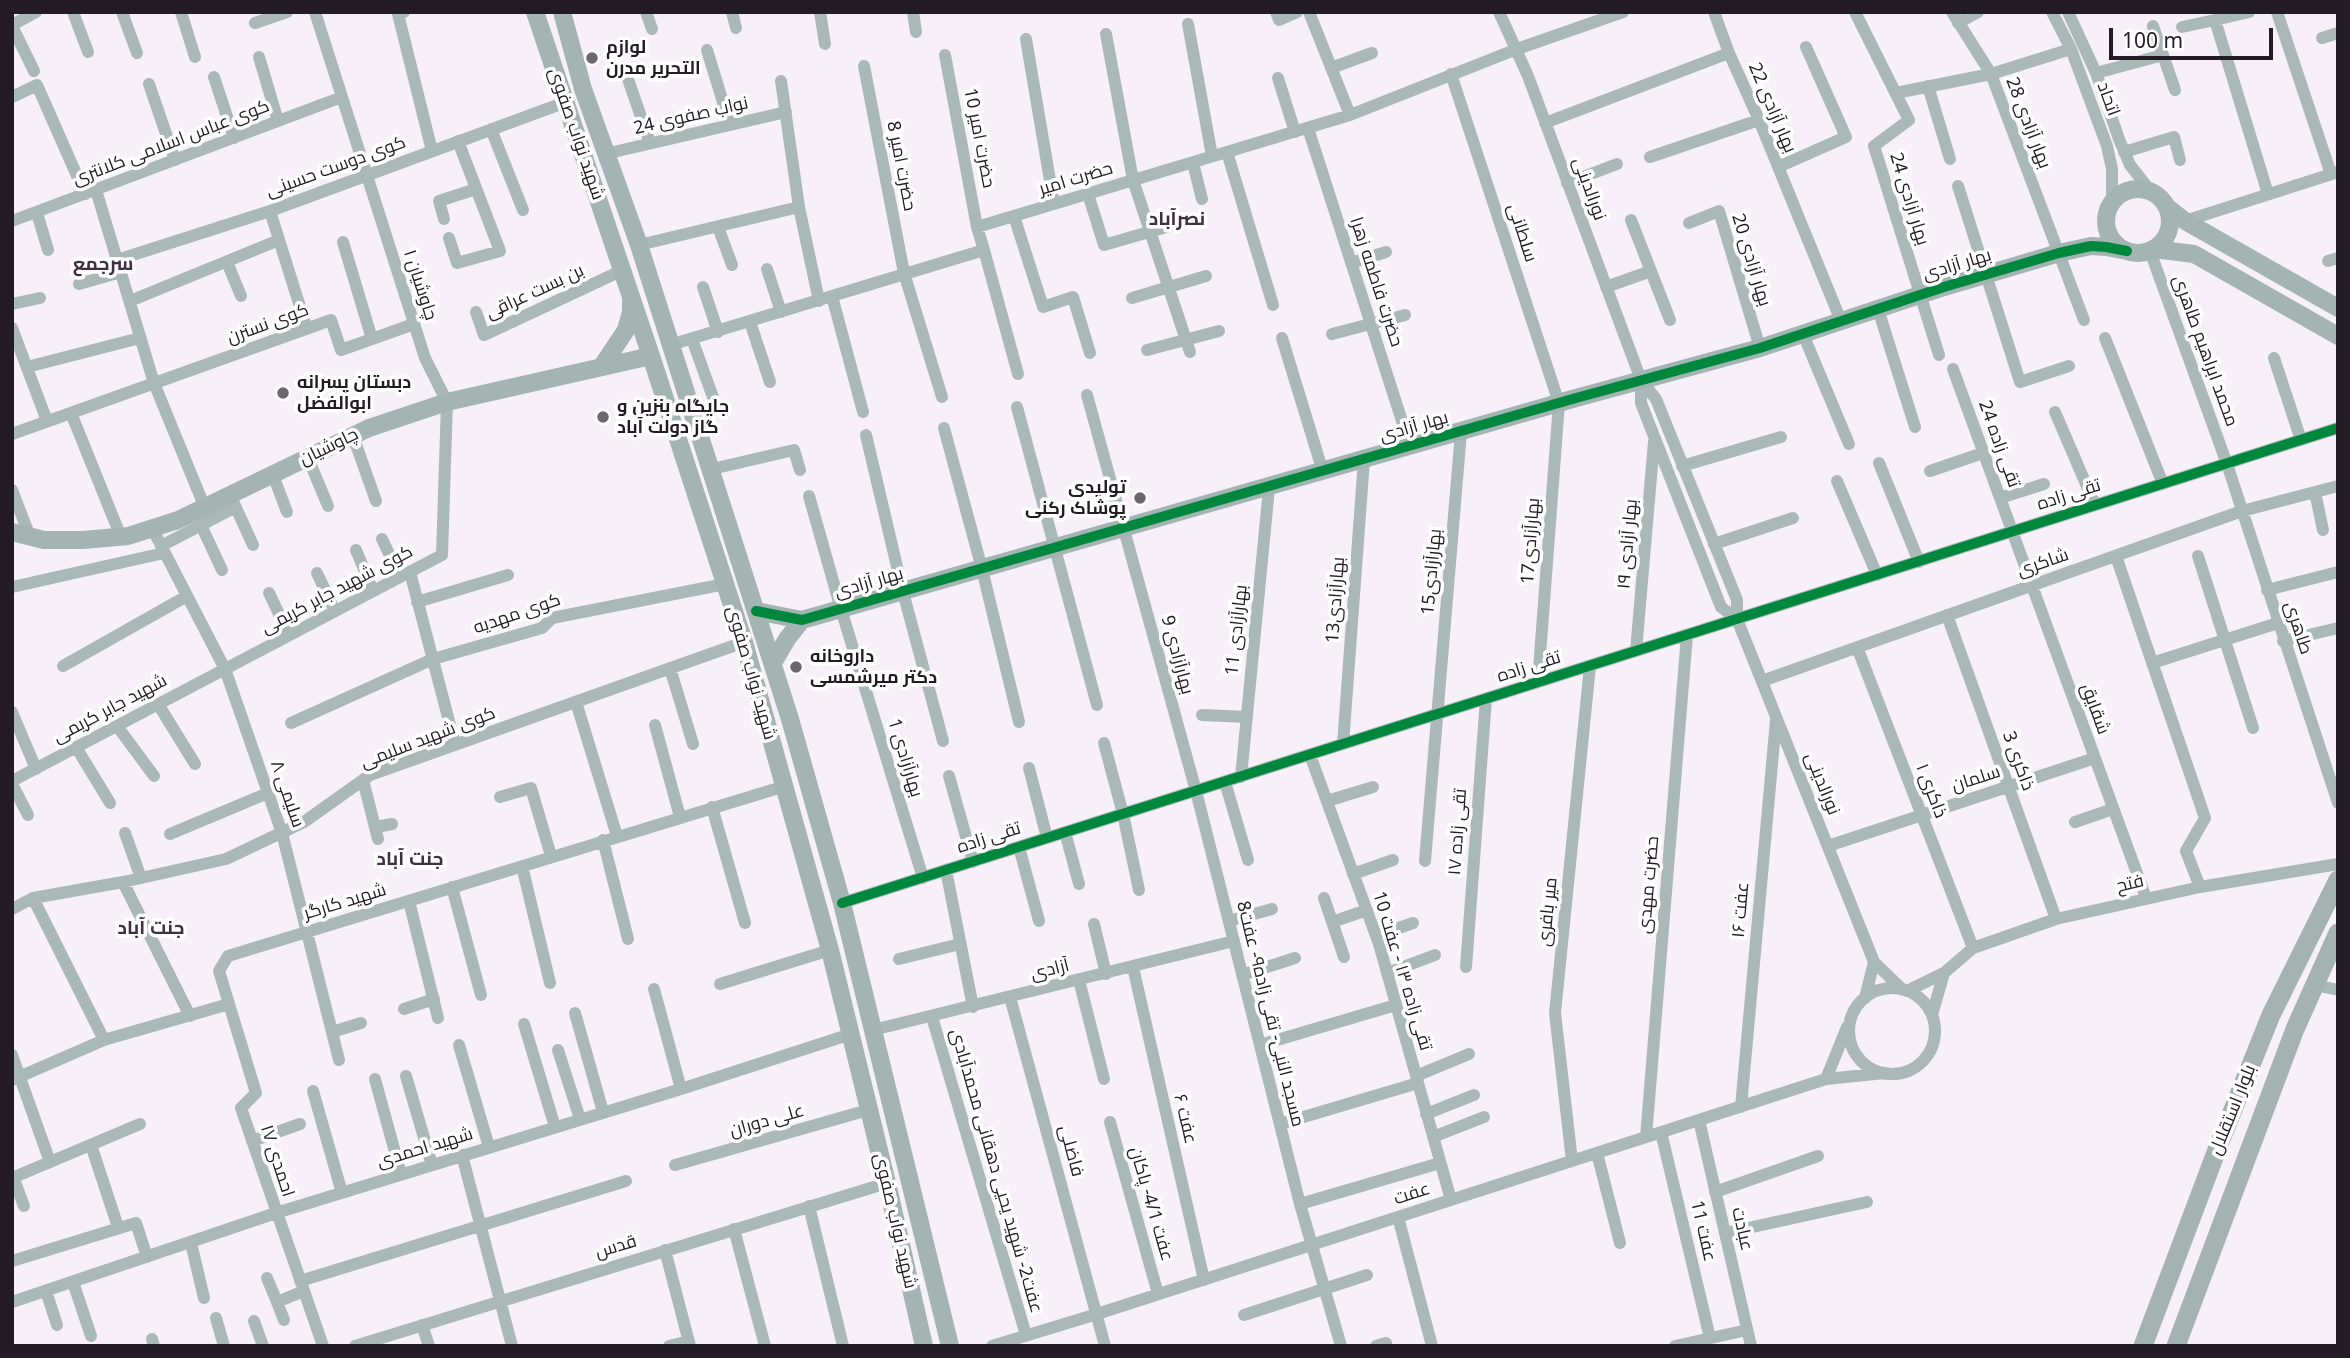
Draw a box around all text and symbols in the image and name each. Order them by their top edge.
scale bar [2112,14,2276,58]
text: 100 m [2122,26,2183,54]
place label: لوازم التحریر مدرن [606,37,701,80]
marker: لوازم التحریر مدرن [584,50,600,66]
street label: بهار آزادی 22 [1743,60,1801,156]
street label: شهید نواب صفوی [543,65,609,203]
street label: بهار آزادی 28 [2001,74,2055,172]
street label: اتحاد [2092,79,2124,119]
street label: حضرت امیر 10 [959,86,999,190]
street label: نواب صفوی 24 [632,92,750,140]
street label: کوی عباس اسلامی کلانتری [70,95,272,191]
street label: حضرت امیر 8 [882,119,920,213]
street label: کوی دوست حسینی [263,132,409,202]
street label: بهار آزادی 24 [1885,150,1933,248]
street label: نورالدینی [1568,155,1610,223]
street label: حضرت امیر [1036,158,1116,200]
street label: سلطانی [1502,201,1542,265]
district label: نصرآباد [1149,209,1205,231]
street label: بهار آزادی 20 [1727,211,1775,309]
street label: حضرت فاطمه زهرا [1345,214,1407,350]
street label: بهار آزادی [1920,244,1994,286]
street label: چاوشیان ۱ [398,247,442,323]
district label: سرجمع [73,254,133,276]
street label: بن بست عراقی [482,260,588,324]
street label: محمد ابراهیم طاهری [2168,272,2242,430]
street label: کوی نسترن [224,299,312,349]
place label: دبستان پسرانه ابوالفضل [297,372,411,414]
marker: دبستان پسرانه ابوالفضل [275,385,291,401]
place label: جایگاه بنزین و گاز دولت آباد [617,396,729,438]
street label: تقی زاده 24 [1973,398,2025,490]
street label: بهار آزادی [1377,407,1451,447]
marker: جایگاه بنزین و گاز دولت آباد [595,409,611,425]
street label: چاوشیان [296,424,362,470]
street label: تقی زاده [2034,475,2104,515]
place label: تولیدی پوشاک رکنی [1025,477,1126,520]
marker: تولیدی پوشاک رکنی [1132,490,1148,506]
street label: بهارآزادی17 [1517,497,1545,585]
street label: بهار آزادی ۱۹ [1613,498,1643,590]
street label: بهارآزادی15 [1417,528,1447,616]
street label: کوی شهید جابر کریمی [258,541,416,639]
street label: شاکری [2014,544,2072,582]
street label: بهارآزادی13 [1322,556,1350,644]
street label: بهار آزادی [832,563,906,603]
street label: بهارآزادی 11 [1221,584,1253,676]
street label: کوی مهدیه [471,589,563,639]
street label: طاهری [2279,599,2317,657]
street label: شهید نواب صفوی [722,604,780,742]
street label: بهارآزادی 9 [1156,613,1198,697]
place label: داروخانه دکتر میرشمسی [810,646,937,688]
street label: تقی زاده [1494,647,1564,687]
marker: داروخانه دکتر میرشمسی [788,659,804,675]
street label: شهید جابر کریمی [49,670,171,748]
street label: شقایق [2076,681,2114,737]
street label: کوی شهید سلیمی [358,702,498,774]
street label: بهارآزادی 1 [883,716,927,800]
street label: ذاکری 3 [1997,729,2039,793]
street label: نورالدینی [1800,750,1844,818]
street label: سلیمی ۸ [265,758,309,830]
street label: ذاکری ۱ [1911,761,1951,821]
street label: سلمان [1949,761,2003,797]
street label: تقی زاده ۱۷ [1444,788,1472,876]
street label: تقی زاده [954,818,1024,858]
street label: حضرت مهدی [1634,835,1664,935]
district label: جنت آباد [377,849,443,871]
street label: فتح [2114,870,2146,898]
street label: میر بافری [1534,876,1562,948]
street label: شهید کارگر [301,879,389,925]
street label: عفت ۱۶ [1728,881,1754,939]
street label: تقی زاده ۱۳ - عفت 10 [1367,889,1437,1053]
street label: مسجد النبی- تقی زاده۹- عفت8 [1232,899,1308,1129]
district label: جنت آباد [118,918,184,940]
street label: آزادی [1028,955,1072,985]
street label: عفت2- شهید یحیی دهقانی محمدآبادی [945,1026,1047,1316]
street label: بلوار استقلال [2205,1062,2261,1158]
street label: عفت ۶ [1169,1092,1201,1146]
street label: علی دوران [727,1100,807,1142]
street label: احمدی ۱۷ [255,1122,299,1200]
street label: شهید احمدی [374,1123,476,1173]
street label: فاضلی [1054,1123,1088,1179]
street label: عفت 4/1- پاکان [1124,1144,1178,1264]
street label: شهید نواب صفوی [869,1151,921,1291]
street label: عفت [1391,1178,1433,1210]
street label: عفت 11 [1685,1198,1721,1264]
street label: عبادت [1727,1205,1757,1253]
street label: قدس [593,1230,639,1264]

